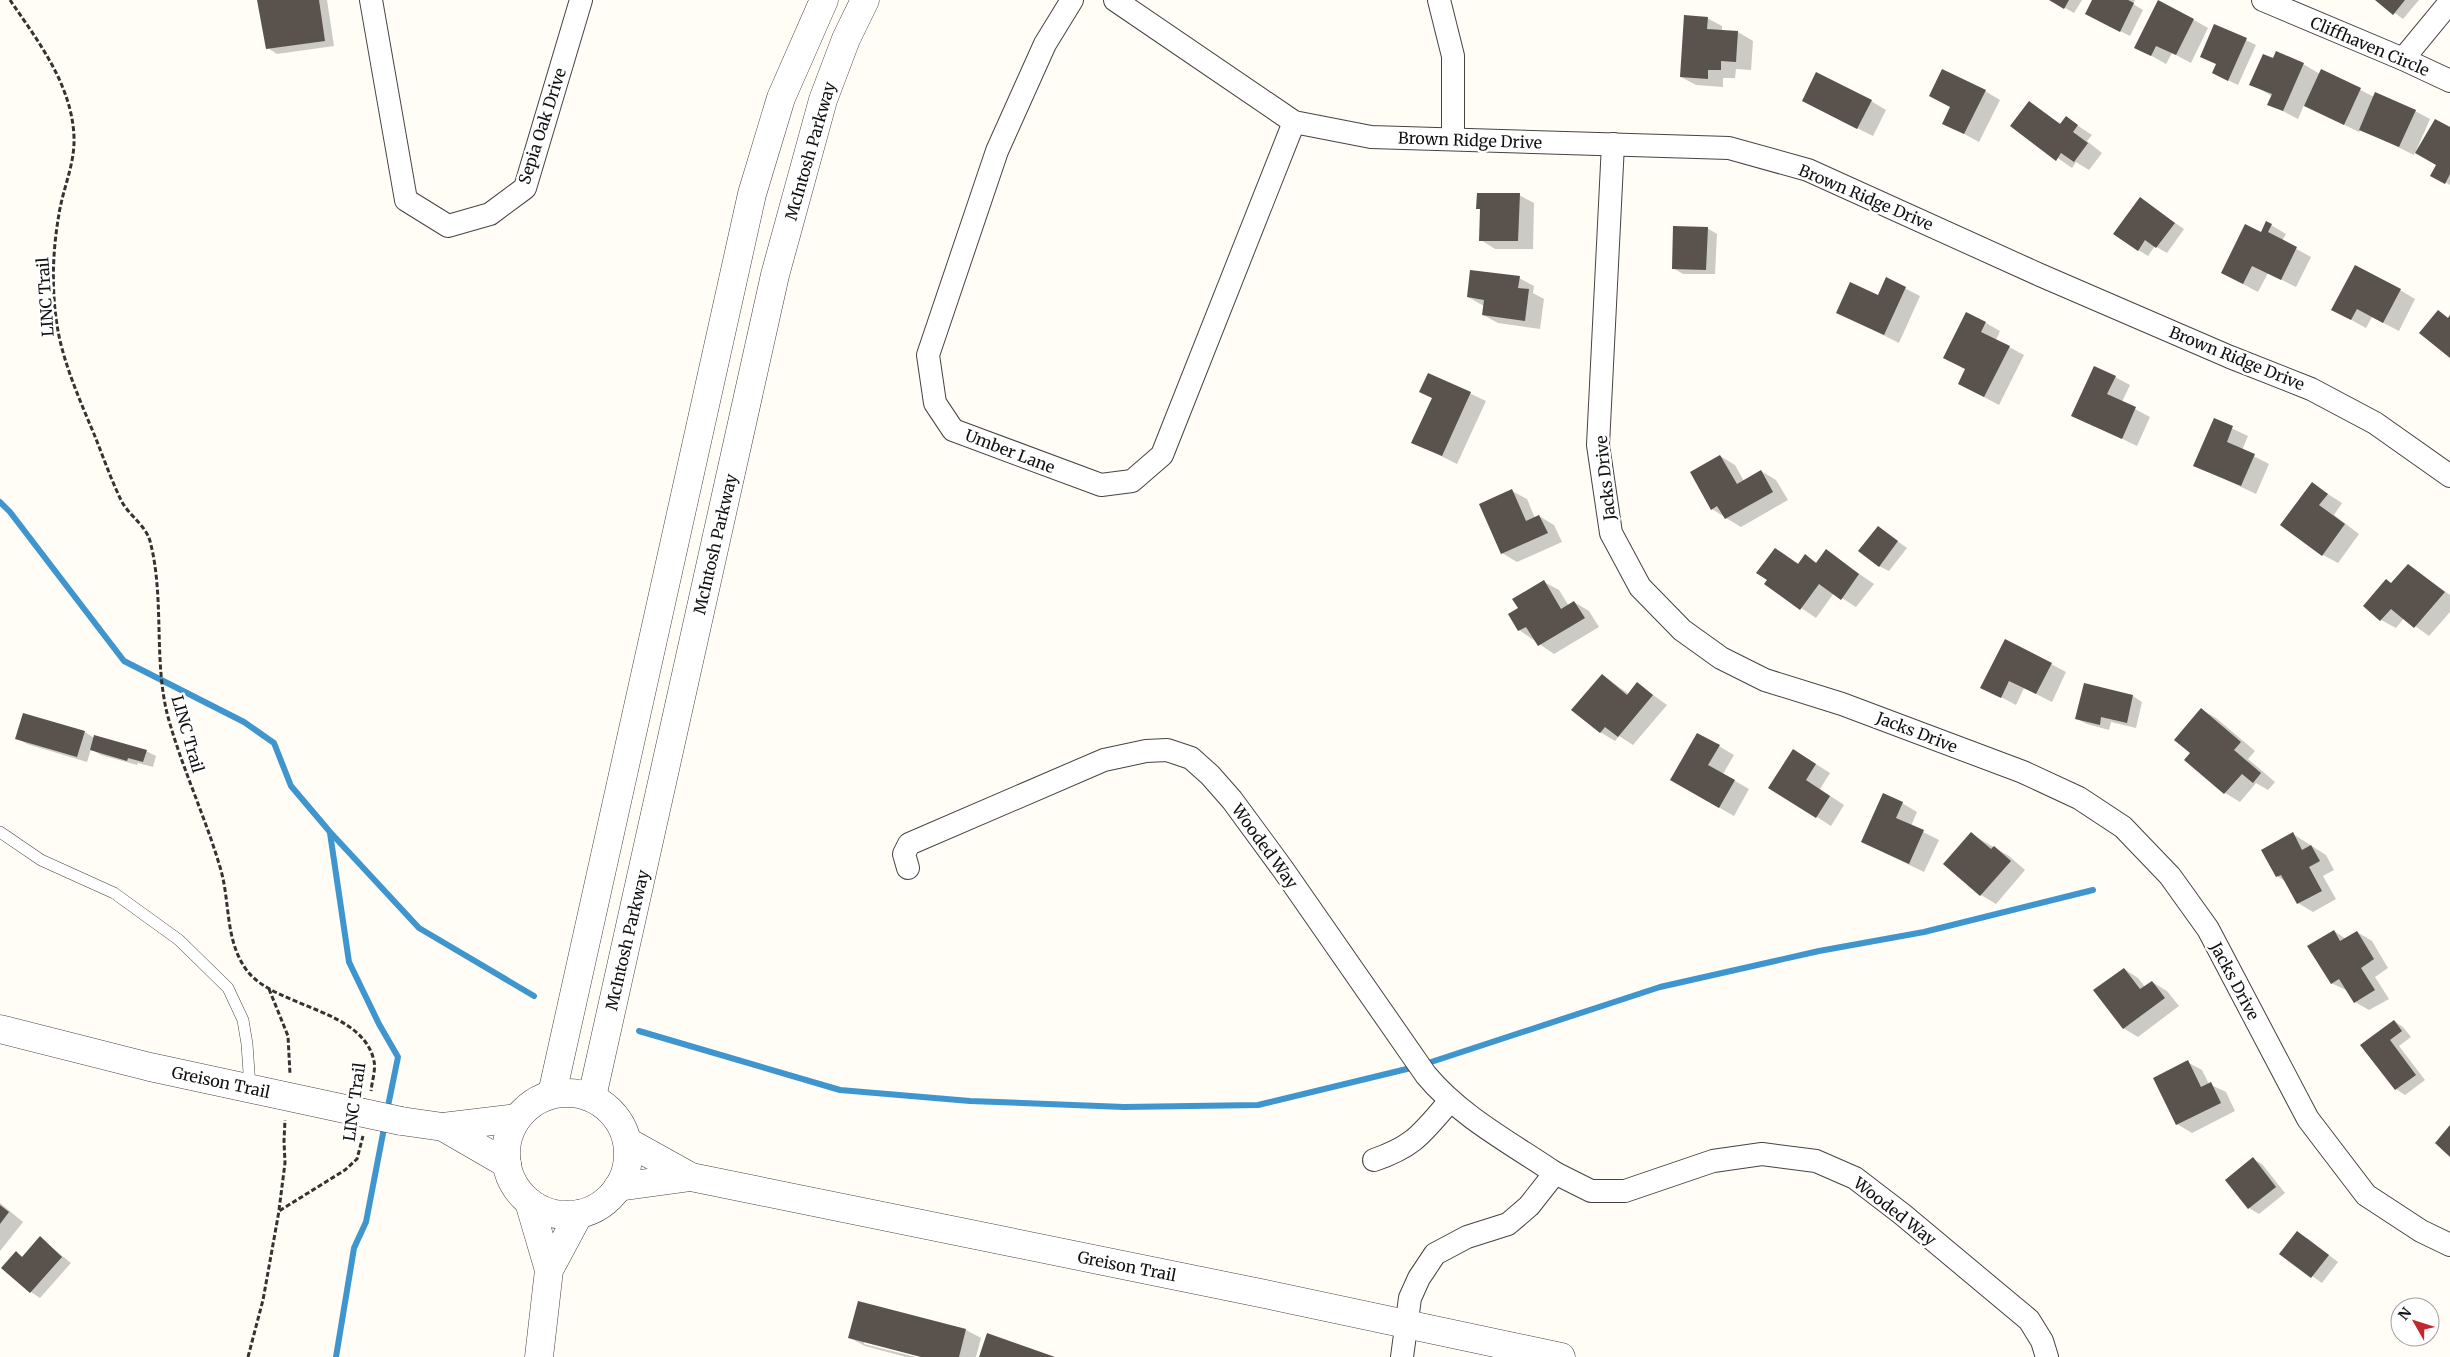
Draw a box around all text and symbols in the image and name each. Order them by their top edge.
street label: Cliffhaven Circle [2307,12,2433,80]
street label: Sepia Oak Drive [514,65,570,187]
street label: McIntosh Parkway [781,79,840,223]
street label: Brown Ridge Drive [1398,127,1542,153]
street label: Brown Ridge Drive [1796,160,1936,234]
street label: LINC Trail [32,257,58,337]
street label: Brown Ridge Drive [2166,322,2308,394]
street label: Umber Lane [962,425,1058,477]
street label: Jacks Drive [1591,435,1620,522]
street label: McIntosh Parkway [689,471,741,616]
street label: LINC Trail [167,693,209,775]
street label: Jacks Drive [1873,707,1960,757]
street label: Wooded Way [1227,799,1303,893]
street label: McIntosh Parkway [601,867,653,1012]
street label: Jacks Drive [2206,938,2264,1023]
street label: LINC Trail [339,1061,369,1143]
street label: Greison Trail [170,1062,272,1102]
street label: Wooded Way [1849,1172,1941,1250]
street label: Greison Trail [1076,1247,1178,1285]
north arrow [2390,1297,2440,1347]
text: N [2394,1304,2415,1324]

